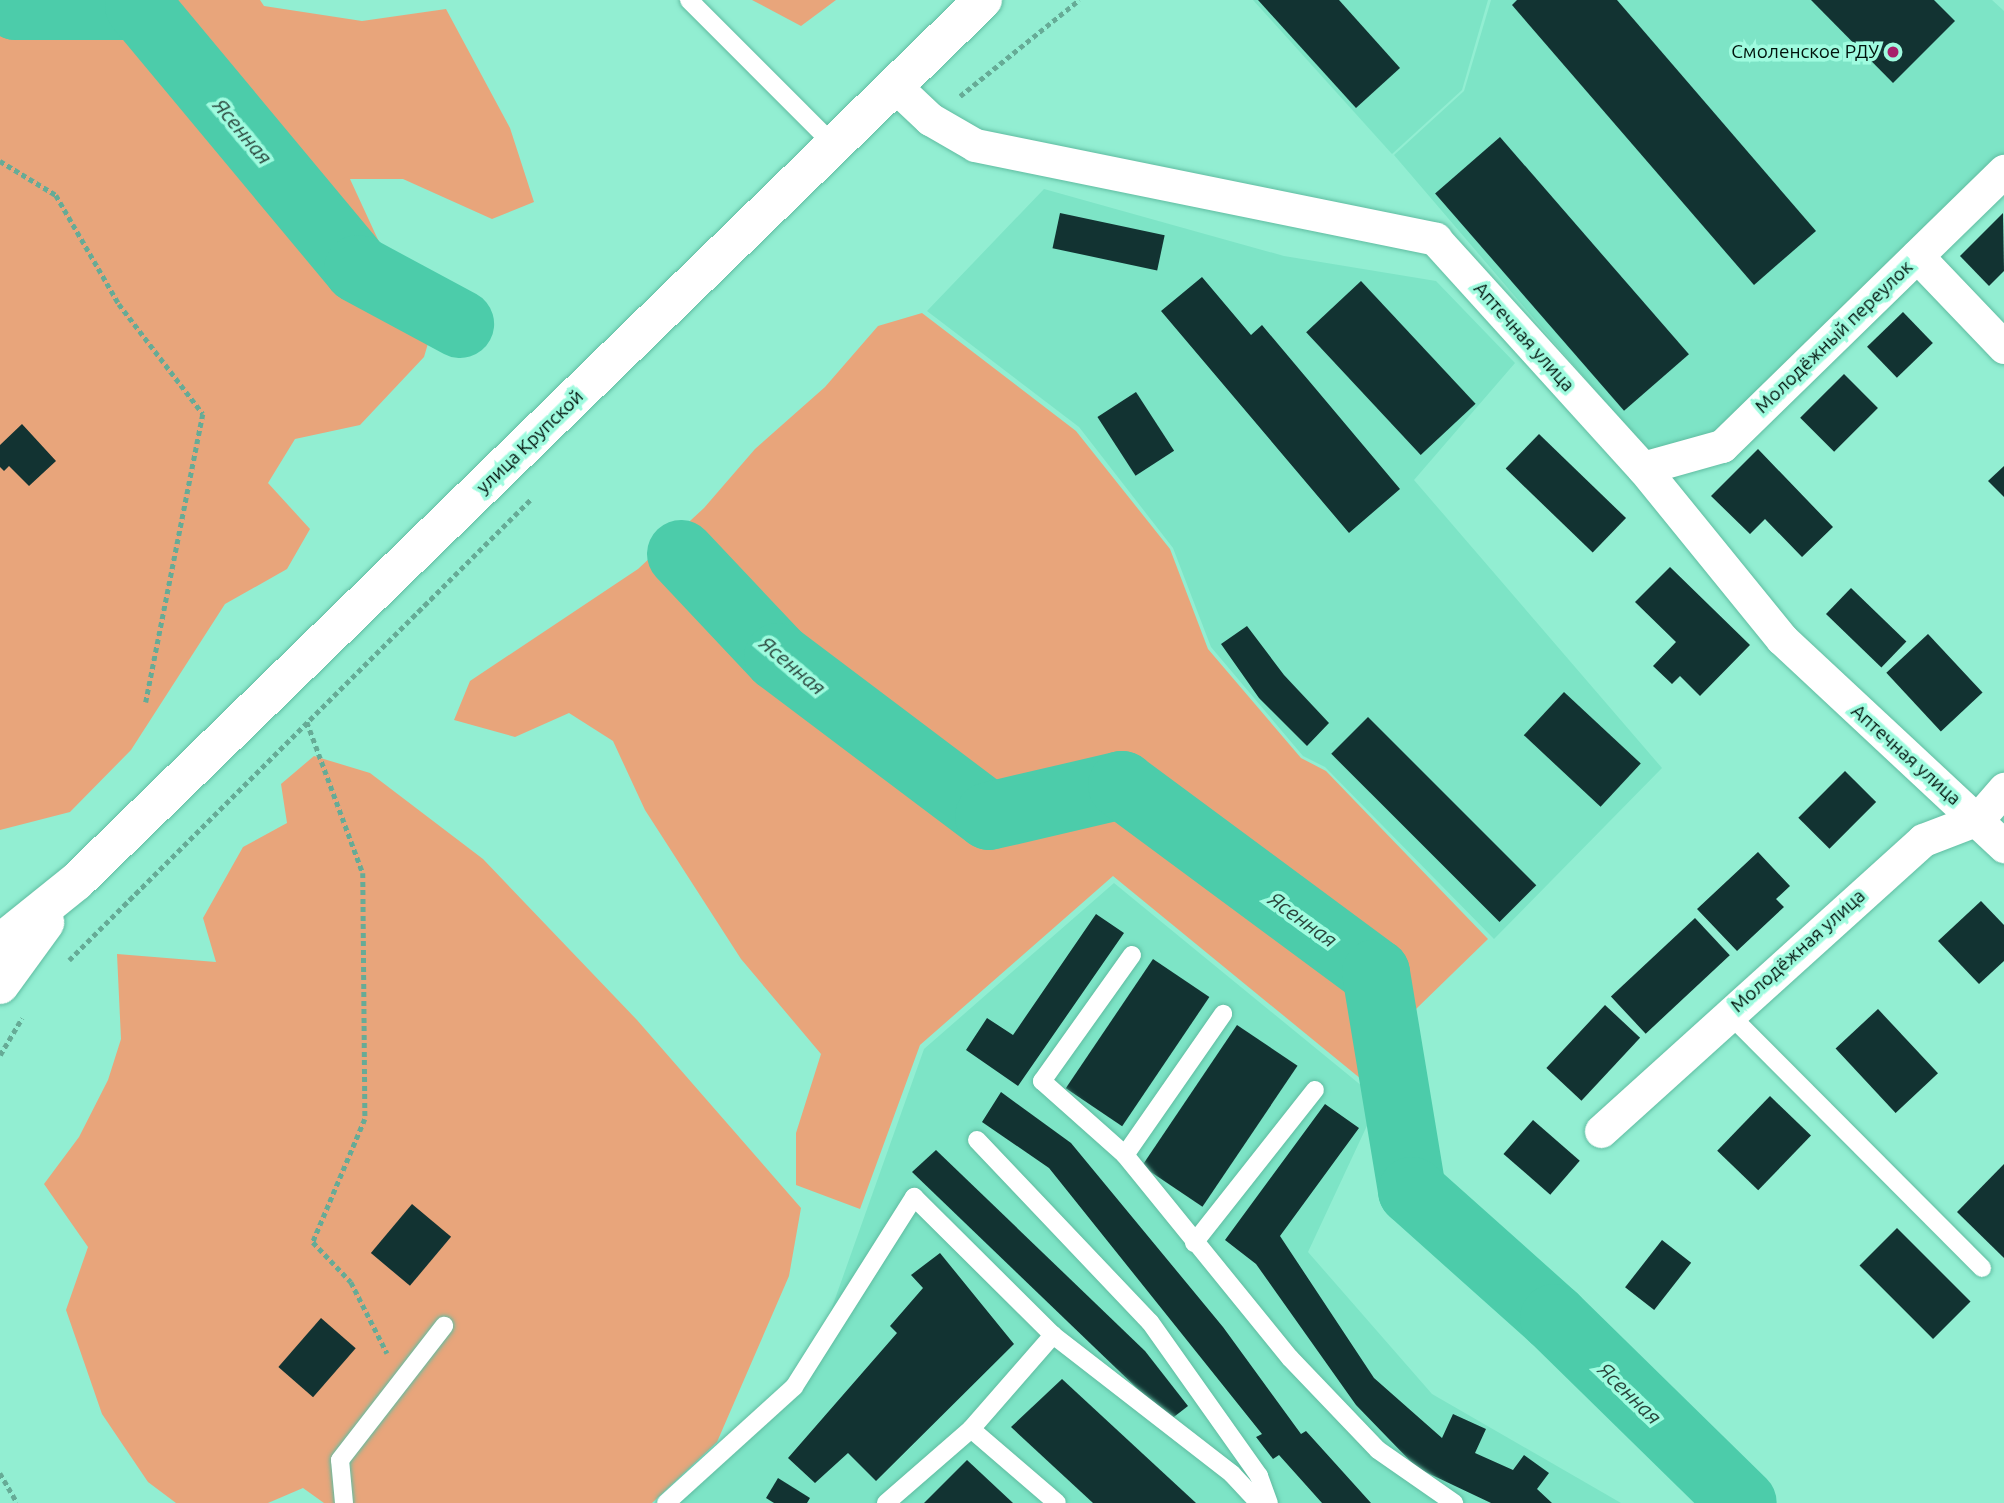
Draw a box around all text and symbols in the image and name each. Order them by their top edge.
place label: Смоленское РДУ [1731,41,1879,63]
marker: Смоленское РДУ [1885,44,1901,60]
water label: Ясенная [208,93,278,169]
street label: Молодёжный переулок [1750,256,1918,418]
street label: Аптечная улица [1469,278,1579,396]
street label: улица Крупской [472,385,588,499]
water label: Ясенная [755,630,831,700]
street label: Аптечная улица [1847,700,1965,810]
street label: Молодёжная улица [1726,885,1870,1017]
water label: Ясенная [1264,886,1342,952]
water label: Ясенная [1593,1357,1667,1429]

